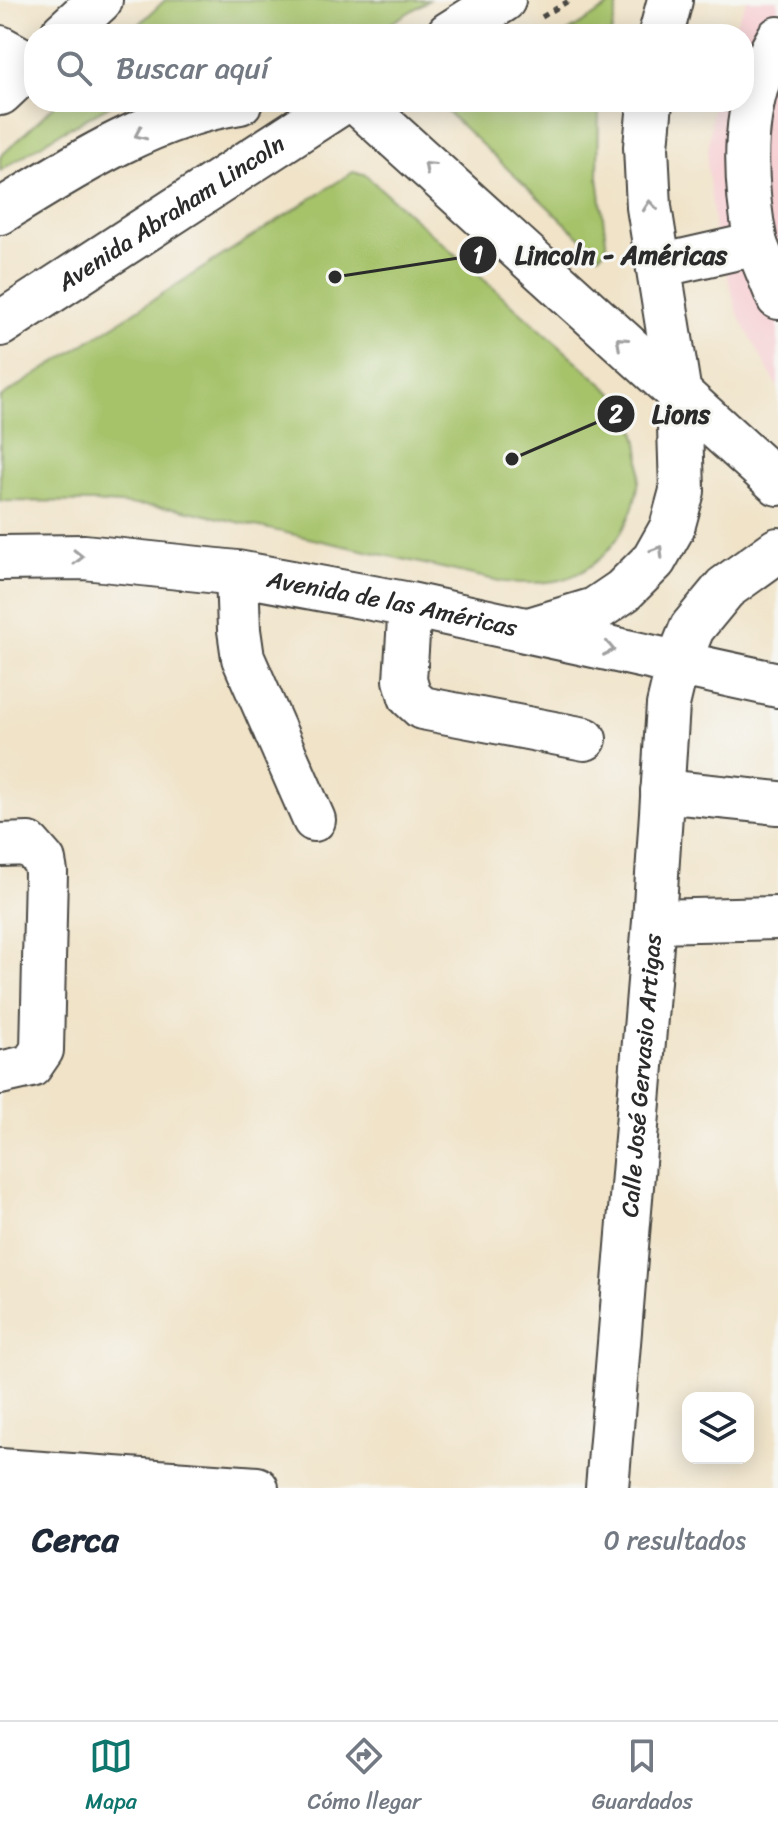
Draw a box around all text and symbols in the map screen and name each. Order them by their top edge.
search box [24,24,754,112]
text: Buscar aquí [116,41,269,95]
icon: search [52,46,96,90]
street label: Avenida Abraham Lincoln [48,123,294,303]
one-way arrow [134,125,148,141]
one-way arrow [424,161,438,176]
one-way arrow [641,199,658,212]
callout: Lincoln - Américas [458,230,743,280]
text: Lincoln - Américas [515,232,728,278]
text: 1 [473,234,483,276]
one-way arrow [616,336,630,351]
callout: Lions [596,389,727,439]
text: Lions [652,391,711,437]
text: 2 [608,393,623,435]
one-way arrow [649,545,664,560]
one-way arrow [72,548,85,566]
street label: Avenida de las Américas [263,558,522,649]
one-way arrow [603,640,616,657]
street label: Calle José Gervasio Artigas [609,931,674,1219]
map controls [682,1392,754,1464]
button: layers [682,1392,754,1464]
text: Cerca [32,1510,119,1570]
text: 0 resultados [603,1517,746,1563]
tab: Mapa [85,1734,137,1821]
tab: Cómo llegar [307,1734,421,1821]
tab: Guardados [592,1734,693,1821]

